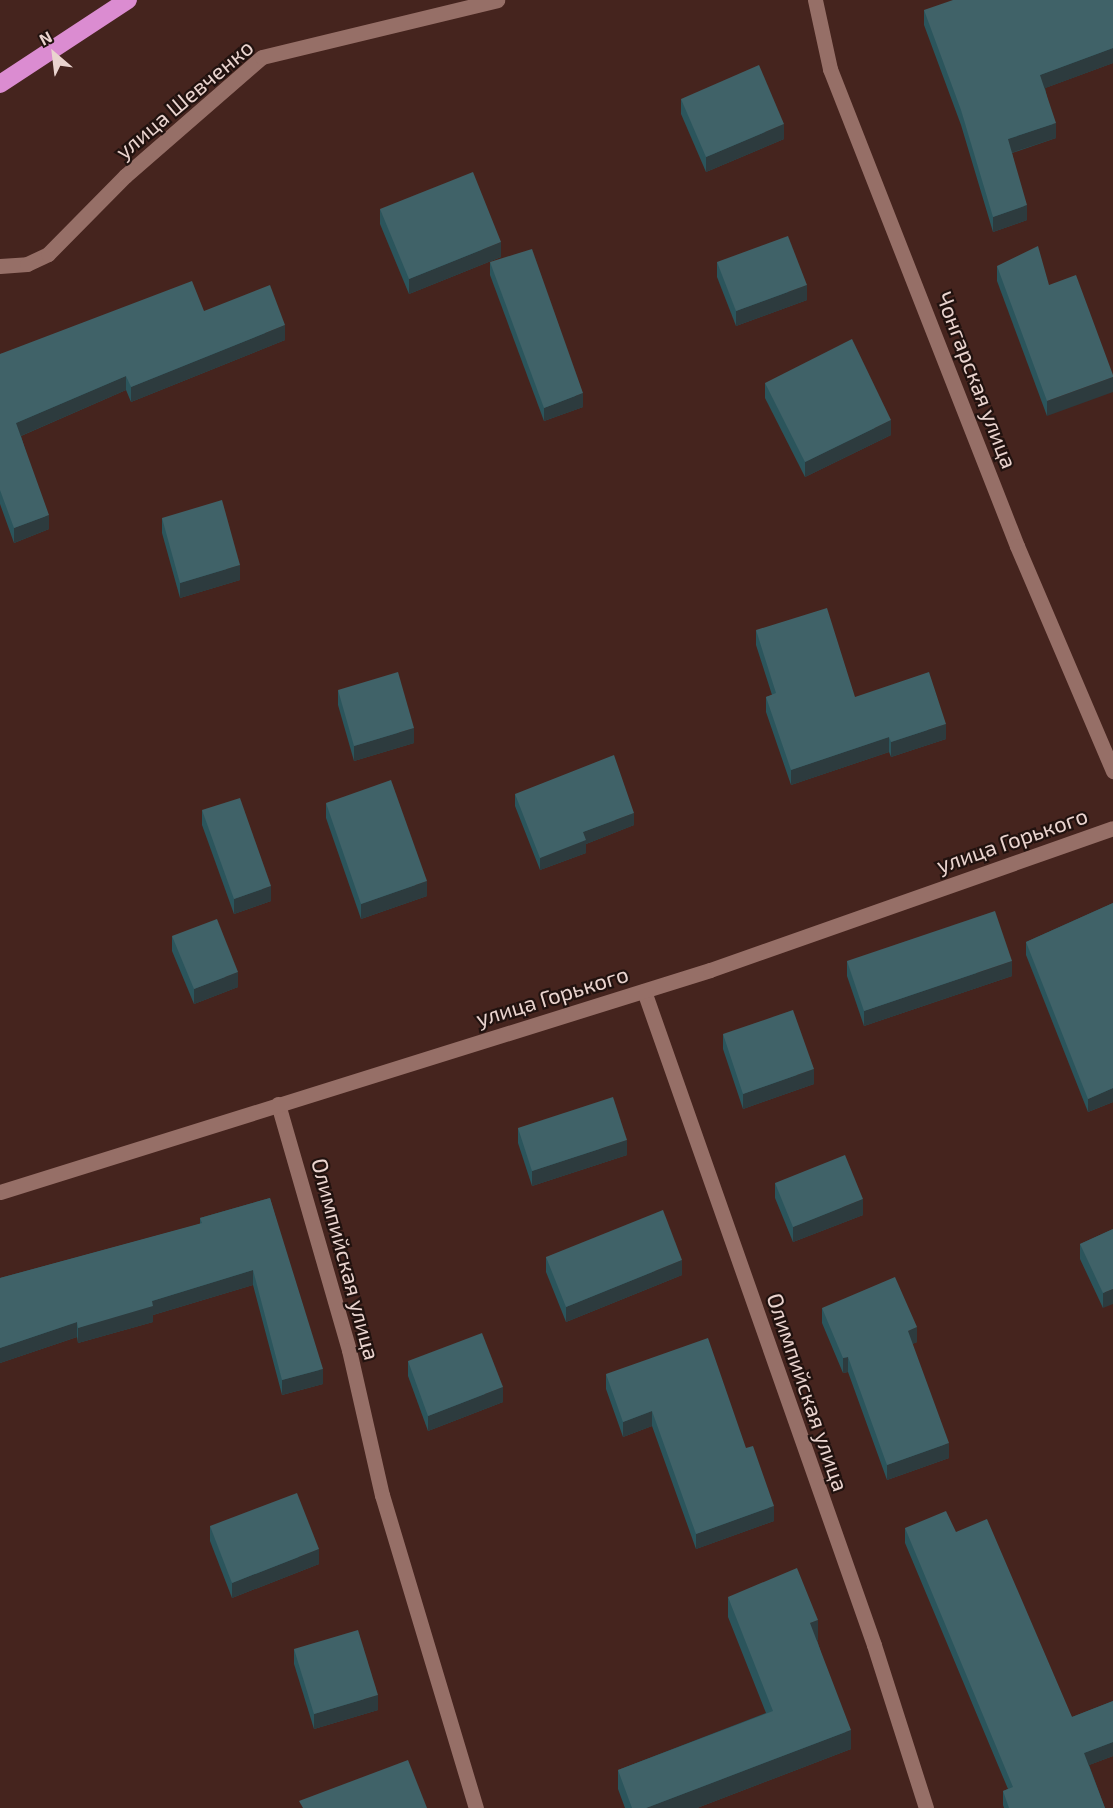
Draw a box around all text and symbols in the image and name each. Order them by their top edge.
north arrow [24,24,84,84]
text: N [36,27,55,49]
street label: улица Шевченко [110,34,258,164]
street label: Чонгарская улица [931,288,1023,472]
street label: улица Горького [933,802,1091,878]
street label: улица Горького [473,960,631,1032]
street label: Олимпийская улица [306,1155,386,1363]
street label: Олимпийская улица [762,1289,854,1495]

